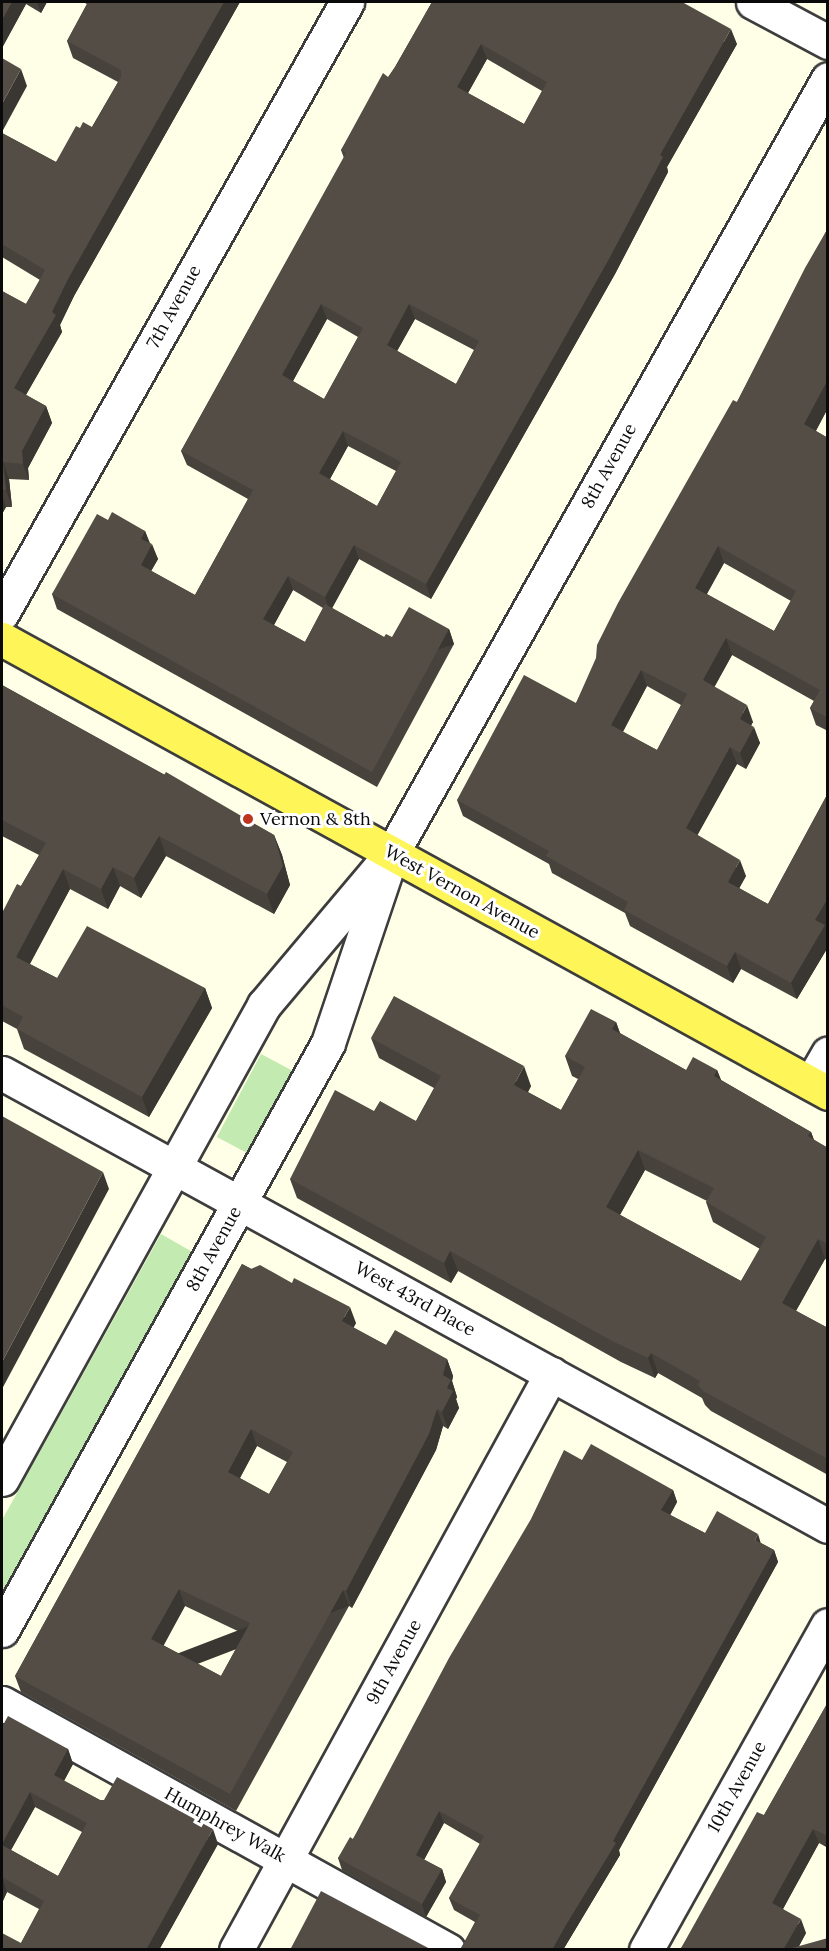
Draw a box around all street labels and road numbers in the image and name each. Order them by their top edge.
street label: 7th Avenue [142,262,206,352]
street label: 8th Avenue [577,420,641,512]
street label: West Vernon Avenue [381,840,543,944]
street label: 8th Avenue [182,1203,246,1295]
street label: West 43rd Place [351,1257,479,1341]
street label: 9th Avenue [362,1616,426,1708]
street label: 10th Avenue [703,1737,771,1837]
street label: Humphrey Walk [161,1783,289,1867]

